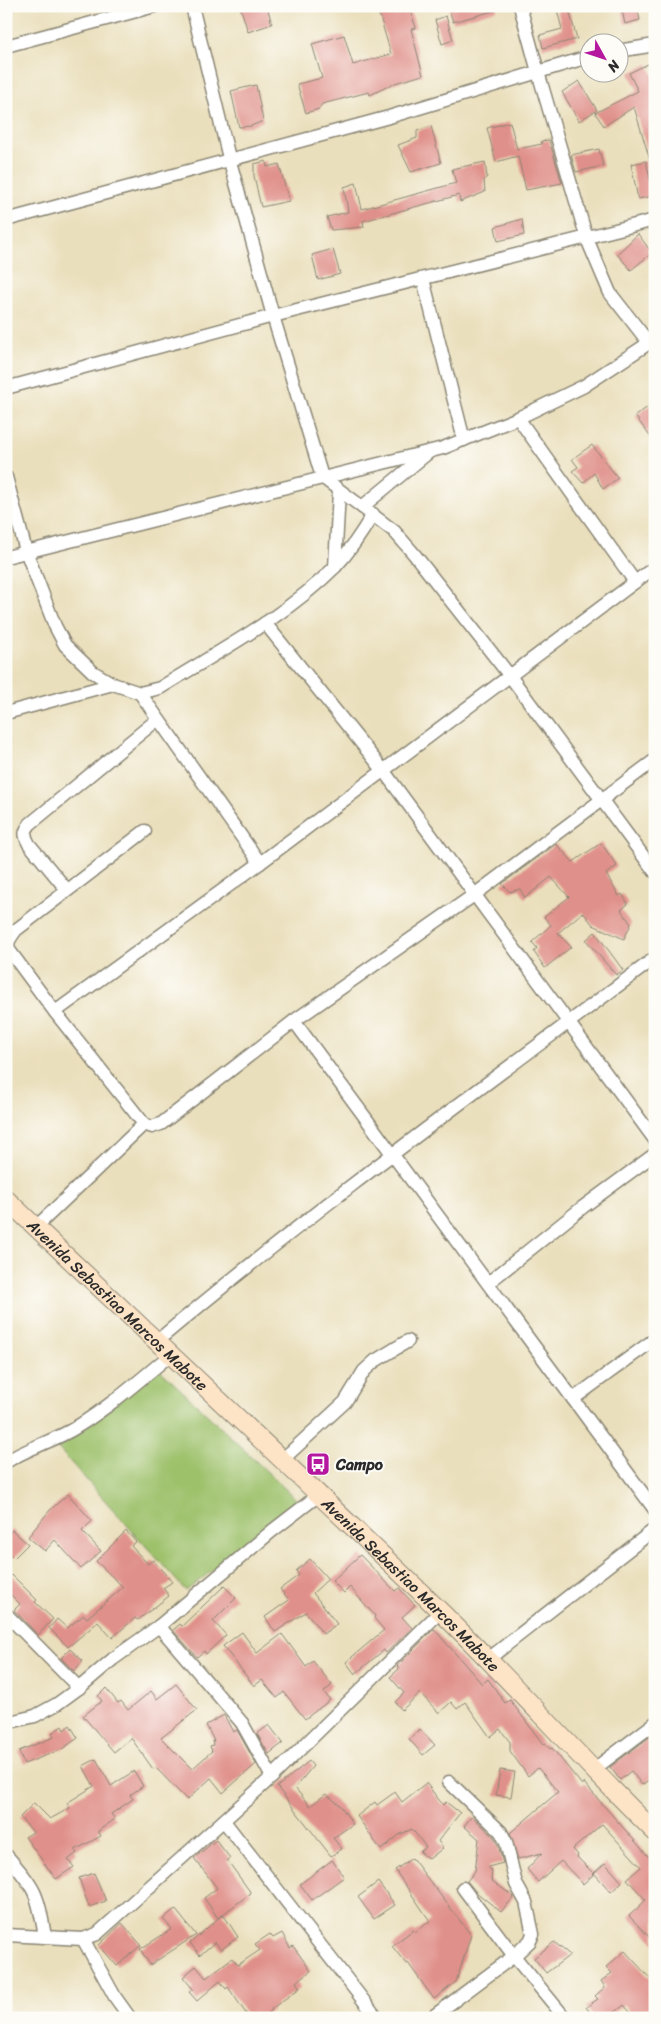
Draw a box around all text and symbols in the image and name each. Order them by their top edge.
north arrow [578,32,628,82]
text: N [601,54,627,78]
street label: Avenida Sebastiao Marcos Mabote [19,1211,216,1398]
place label: Campo [335,1450,384,1479]
bus stop icon: Campo [305,1451,331,1477]
street label: Avenida Sebastiao Marcos Mabote [314,1489,508,1679]

